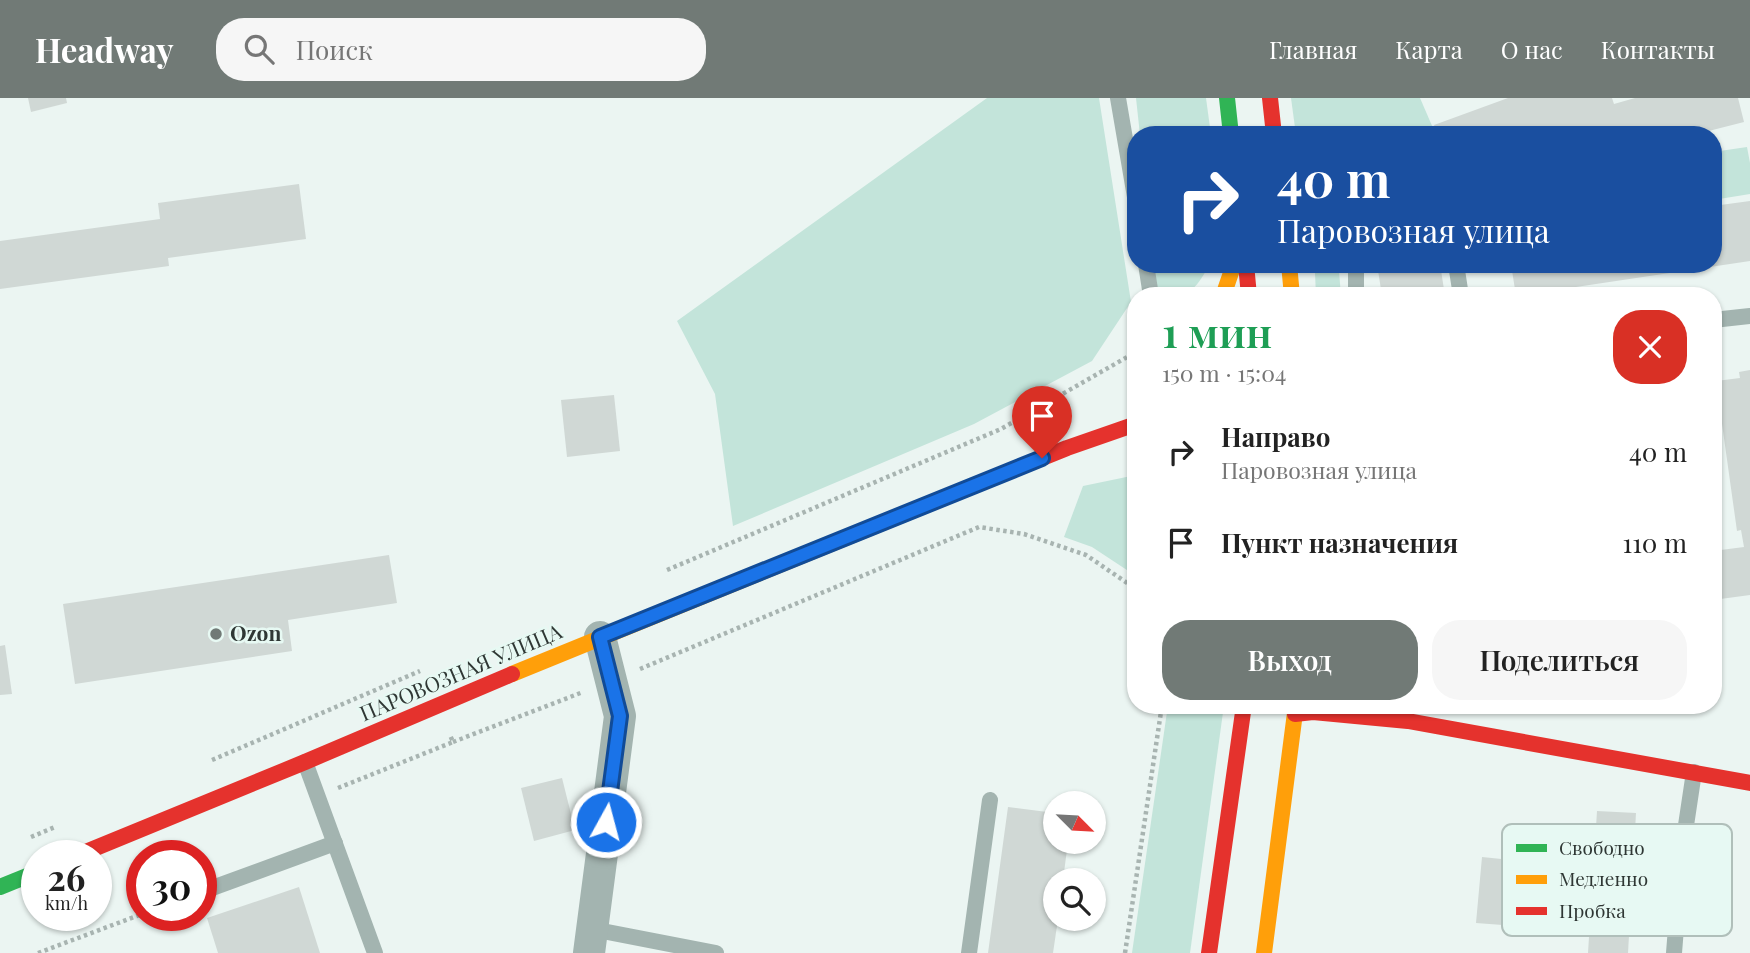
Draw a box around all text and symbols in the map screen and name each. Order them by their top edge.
search box [216,18,706,81]
text: Headway [35,27,174,71]
icon: search [240,30,278,68]
text: Поиск [296,32,373,67]
text: Главная [1269,33,1357,65]
text: Карта [1395,33,1463,65]
text: О нас [1501,33,1563,65]
text: Контакты [1601,33,1715,65]
text: 40 m [1277,145,1390,210]
icon: right [1162,154,1253,245]
text: Паровозная улица [1277,208,1550,251]
text: 1 мин [1162,303,1272,359]
button: close [1613,310,1687,384]
text: 150 m · 15:04 [1162,357,1286,388]
pin [1012,386,1072,458]
icon: arrive [1023,397,1061,435]
text: Направо [1221,419,1330,454]
icon: right [1162,433,1200,471]
text: 40 m [1629,434,1687,469]
text: Паровозная улица [1221,454,1417,485]
icon: arrive [1162,524,1200,562]
text: Пункт назначения [1221,525,1458,560]
text: 110 m [1623,525,1687,560]
street label: ПАРОВОЗНАЯ УЛИЦА [355,616,566,726]
place label: Ozon [230,618,281,646]
button: Выход [1162,620,1418,700]
button: Поделиться [1432,620,1687,700]
marker: Ozon [208,626,224,642]
position arrow [569,785,643,859]
north arrow [1043,791,1106,854]
map controls [1043,791,1106,931]
legend [1502,824,1732,936]
text: Свободно [1559,834,1645,860]
speed limit sign: 30 [126,840,217,931]
text: 26 [48,853,85,900]
text: Медленно [1559,865,1648,891]
button: search [1043,868,1106,931]
text: km/h [45,891,88,915]
text: Пробка [1559,897,1626,923]

